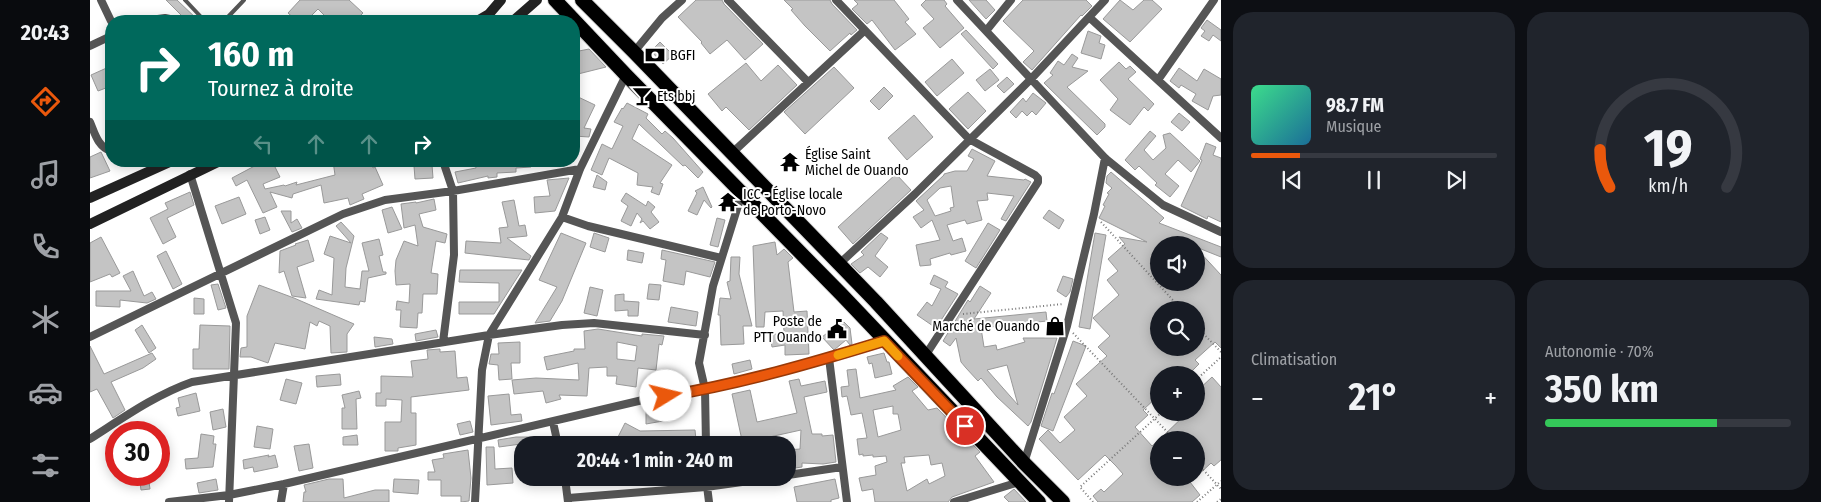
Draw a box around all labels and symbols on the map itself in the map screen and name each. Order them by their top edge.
bank icon: BGFI [644,44,666,66]
place label: BGFI [670,47,695,64]
bar icon: Ets bbj [631,85,653,107]
place label: Ets bbj [657,88,696,105]
place label: Église Saint Michel de Ouando [805,145,909,179]
temple icon: Église Saint Michel de Ouando [779,151,801,173]
place label: ICC - Église locale de Porto-Novo [743,185,843,219]
temple icon: ICC - Église locale de Porto-Novo [717,191,739,213]
place label: Poste de PTT Ouando [754,313,822,346]
shop icon: Marché de Ouando [1044,315,1066,337]
public building icon: Poste de PTT Ouando [826,318,848,340]
place label: Marché de Ouando [932,318,1040,335]
position arrow [639,369,691,421]
pin [944,405,986,447]
speed limit sign: 30 [105,421,170,486]

